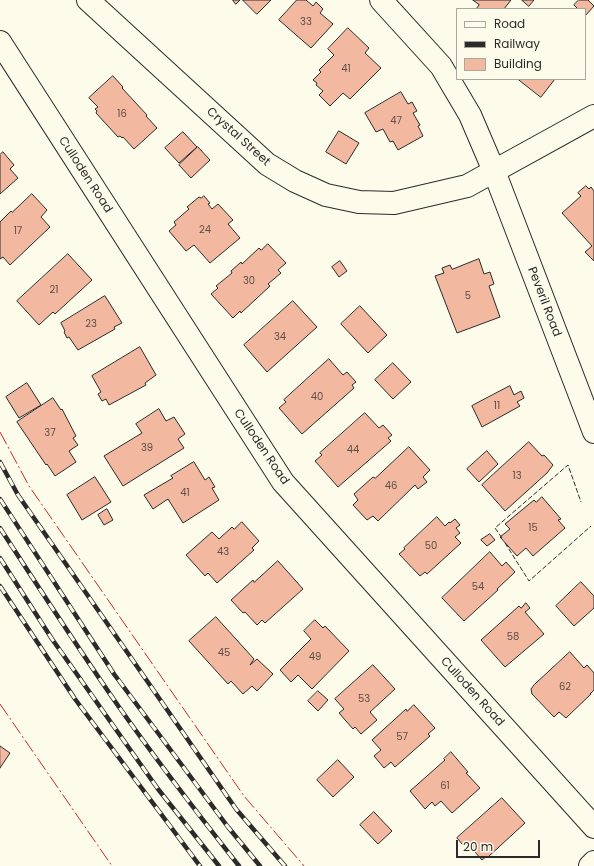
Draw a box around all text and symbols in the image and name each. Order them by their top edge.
legend [456,8,586,80]
text: Road [494,15,525,32]
house number: 33 [300,16,312,28]
text: Railway [494,35,540,52]
text: Building [494,55,542,72]
house number: 41 [341,63,351,75]
street label: Crystal Street [203,105,273,169]
house number: 16 [117,108,127,120]
house number: 47 [390,115,402,127]
street label: Culloden Road [55,134,115,216]
house number: 24 [199,224,211,236]
house number: 17 [14,225,22,237]
street label: Peveril Road [524,265,564,339]
house number: 30 [243,275,255,287]
house number: 21 [50,284,58,296]
house number: 5 [465,290,471,302]
house number: 23 [85,318,97,330]
house number: 34 [274,331,286,343]
house number: 40 [311,391,323,403]
house number: 11 [494,400,500,412]
street label: Culloden Road [230,406,292,488]
house number: 37 [44,427,56,439]
house number: 39 [141,442,153,454]
house number: 44 [347,444,359,456]
house number: 13 [512,470,522,482]
house number: 46 [385,480,397,492]
house number: 41 [180,487,190,499]
house number: 15 [528,522,538,534]
house number: 50 [425,540,437,552]
house number: 43 [217,546,229,558]
house number: 54 [472,581,484,593]
house number: 58 [507,631,519,643]
house number: 45 [218,647,230,659]
house number: 49 [309,651,321,663]
street label: Culloden Road [437,654,507,730]
house number: 62 [559,681,571,693]
house number: 53 [358,693,370,705]
house number: 57 [396,731,408,743]
house number: 61 [440,780,450,792]
scale bar [458,832,542,858]
text: 20 m [463,838,493,855]

